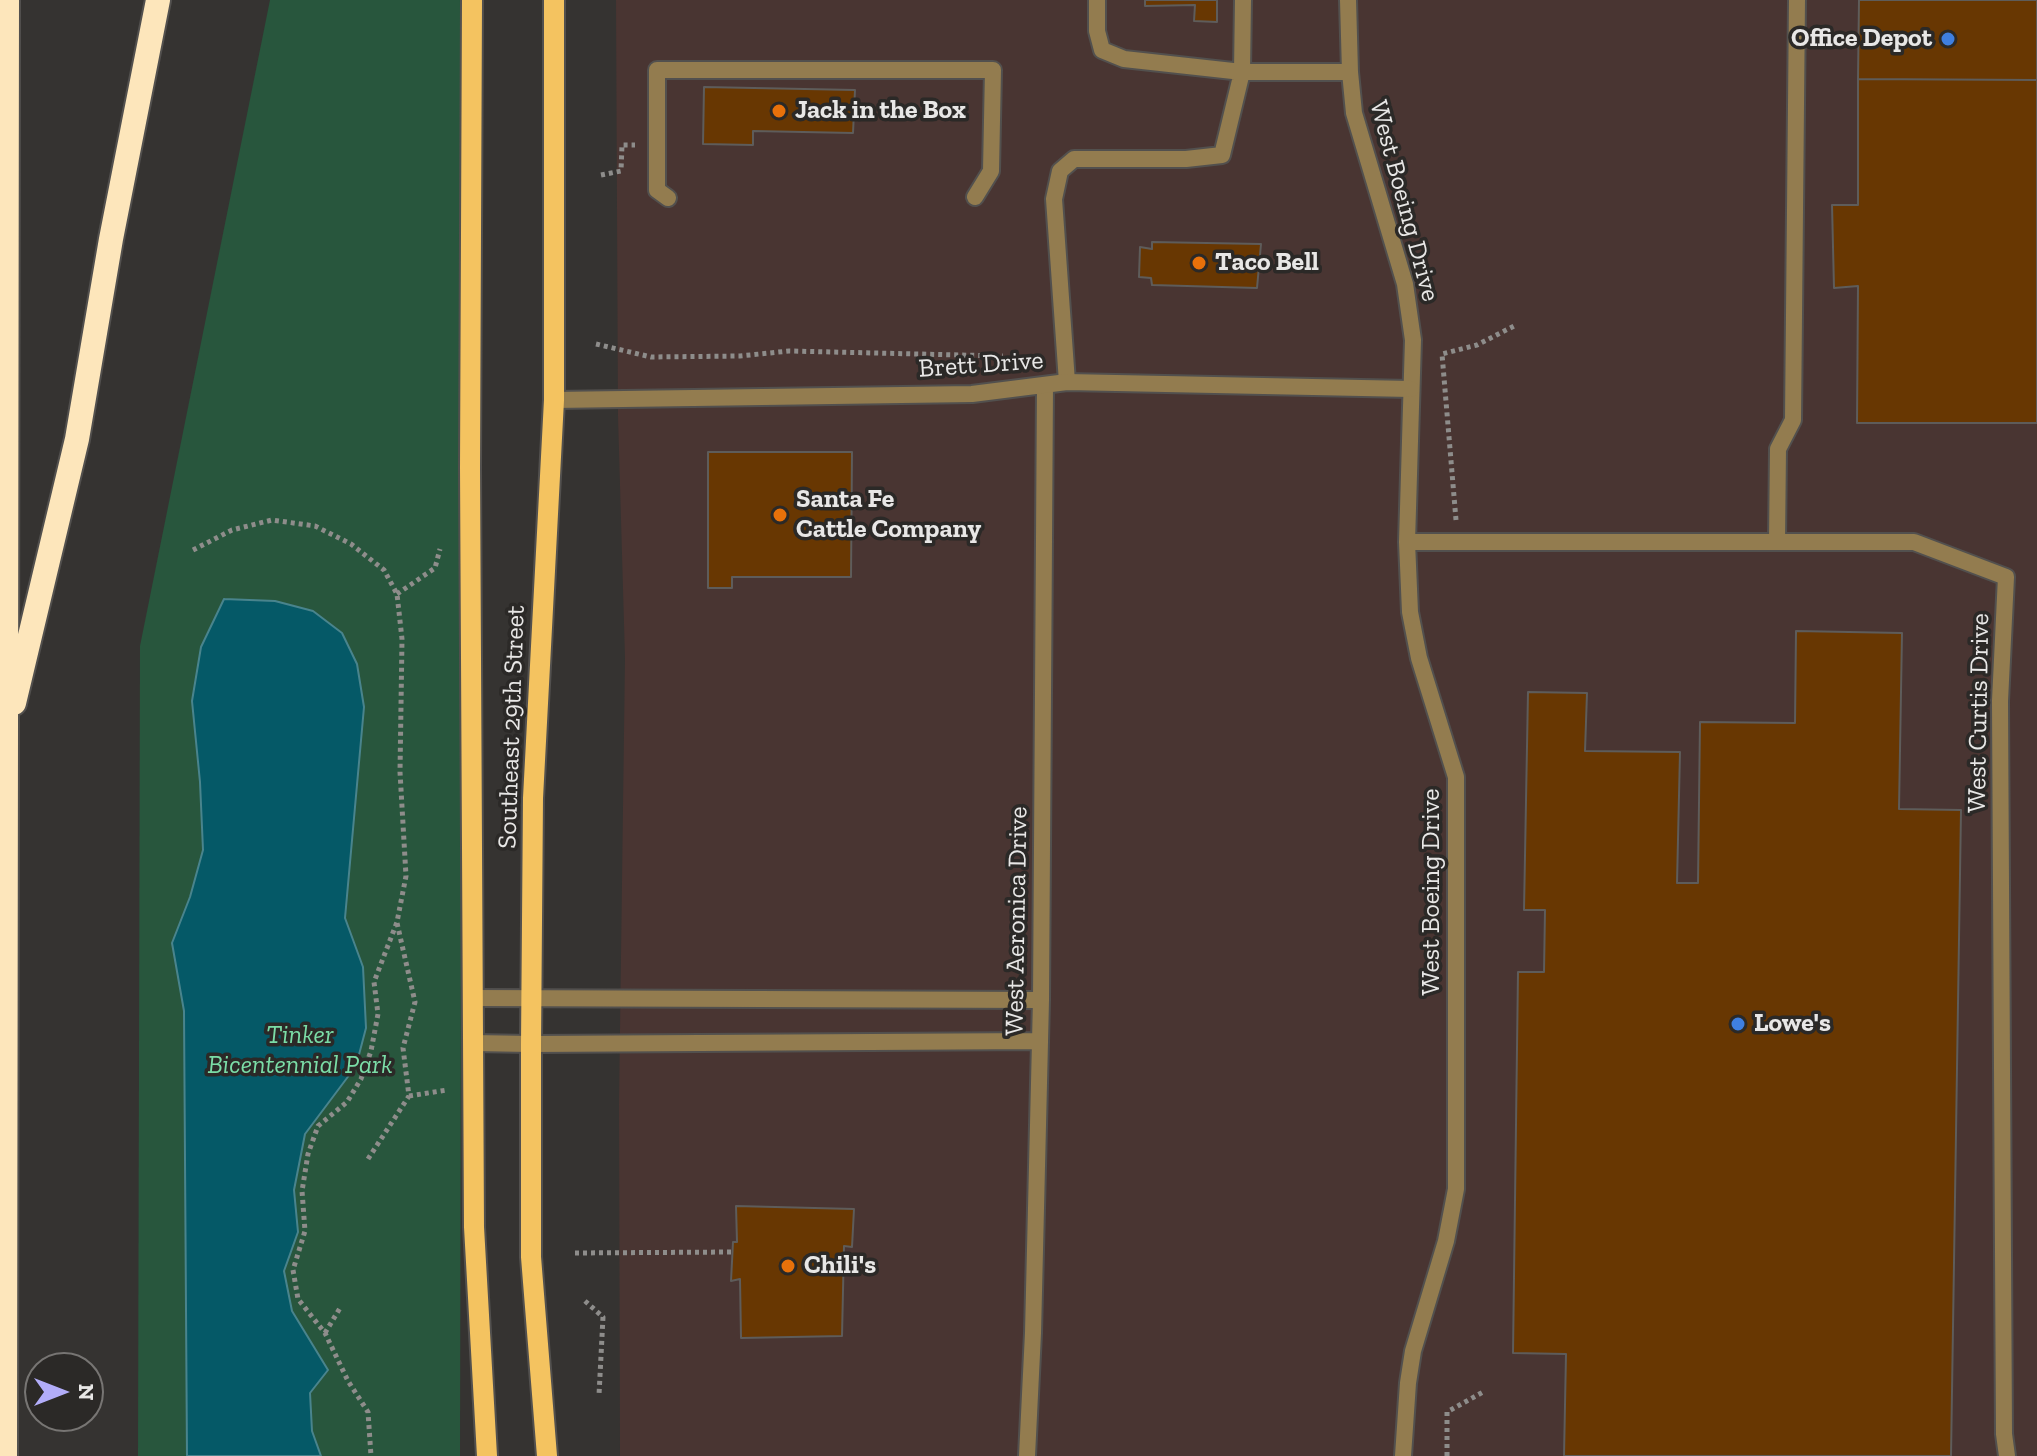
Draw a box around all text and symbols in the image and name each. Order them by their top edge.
place label: Office Depot [1791,23,1932,55]
marker: Office Depot [1939,30,1957,48]
place label: Jack in the Box [795,95,966,127]
street label: West Boeing Drive [1362,97,1446,305]
marker: Jack in the Box [770,102,788,120]
place label: Taco Bell [1215,247,1319,279]
marker: Taco Bell [1190,254,1208,272]
street label: Brett Drive [917,345,1045,385]
place label: Santa Fe Cattle Company [796,484,981,546]
marker: Santa Fe Cattle Company [771,506,789,524]
street label: Southeast 29th Street [492,605,532,849]
street label: West Curtis Drive [1962,613,1996,813]
street label: West Boeing Drive [1416,788,1448,996]
street label: West Aeronica Drive [999,806,1035,1036]
place label: Lowe's [1754,1008,1831,1040]
marker: Lowe's [1729,1015,1747,1033]
park label: Tinker Bicentennial Park [207,1020,393,1082]
place label: Chili's [804,1250,876,1282]
marker: Chili's [779,1257,797,1275]
north arrow [24,1352,104,1432]
text: N [73,1384,100,1400]

